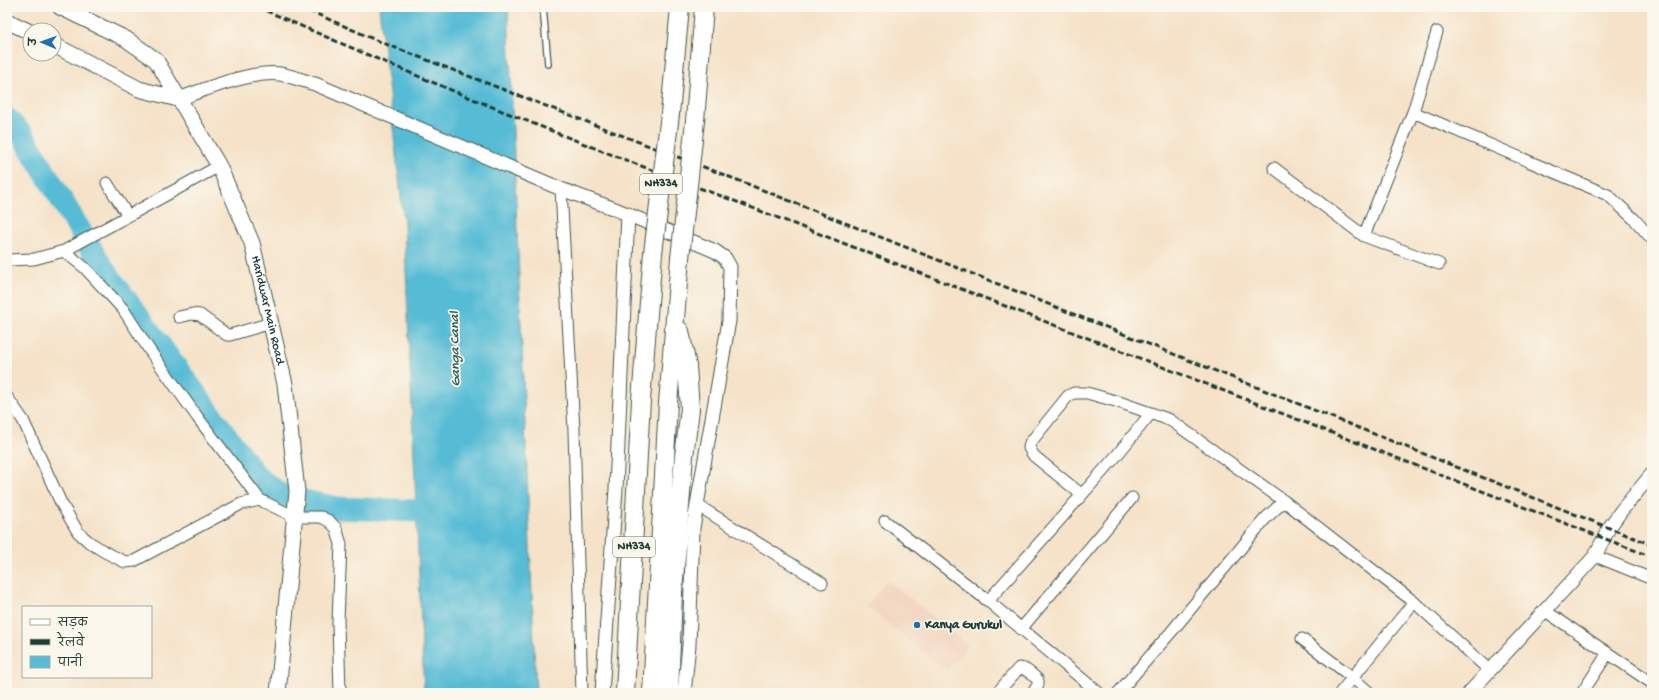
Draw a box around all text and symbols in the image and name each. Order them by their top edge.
north arrow [22,22,62,62]
text: उ [27,36,40,47]
road number: NH334 [640,174,682,194]
street label: Haridwar Main Road [248,254,288,367]
water label: Ganga Canal [447,310,465,387]
road number: NH334 [613,537,655,557]
legend [22,606,152,678]
text: सड़क [57,617,89,631]
place label: Kanya Gurukul [924,618,1002,633]
marker: Kanya Gurukul [912,620,922,630]
text: रेलवे [56,631,85,651]
text: पानी [57,653,83,671]

